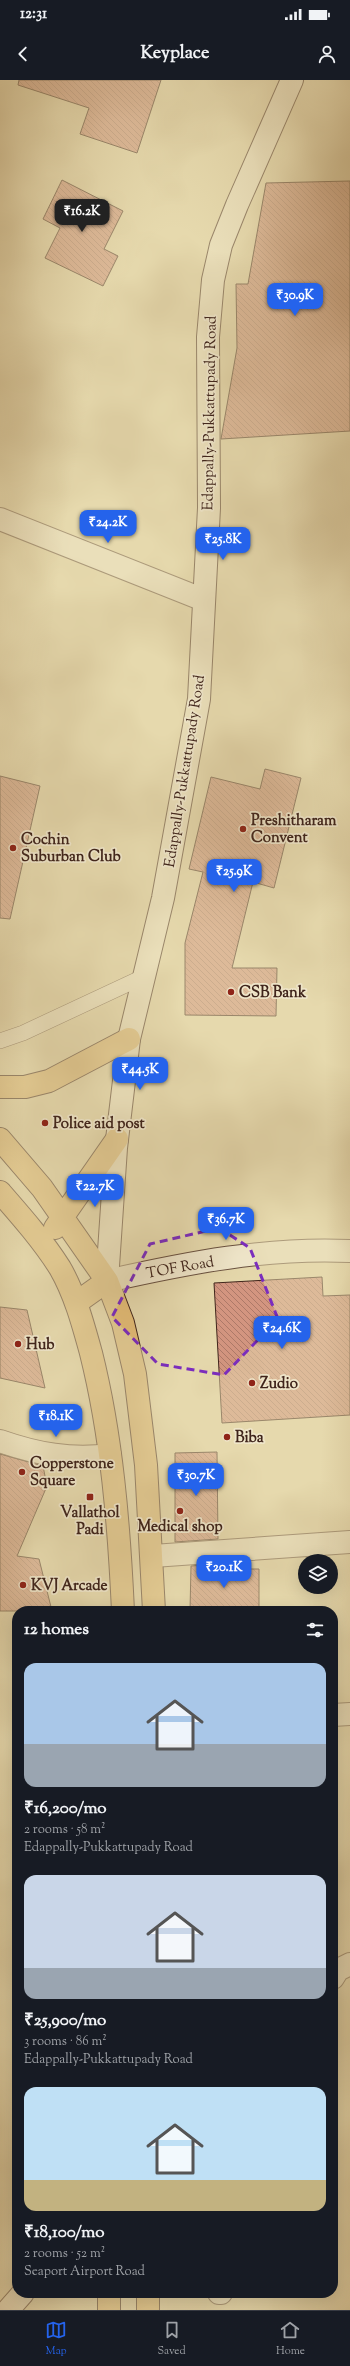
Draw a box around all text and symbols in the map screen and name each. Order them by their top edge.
text: 12:31 [20,4,47,25]
text: Keyplace [141,41,209,67]
icon: back [12,43,34,65]
icon: person [316,43,338,65]
pin: ₹16.2K [49,199,115,233]
text: ₹16.2K [64,203,100,221]
pin: ₹30.9K [262,283,328,317]
text: ₹30.9K [276,287,314,305]
street label: Edappally-Pukkattupady Road [198,315,223,511]
pin: ₹24.2K [75,510,141,544]
text: ₹24.2K [89,514,127,532]
pin: ₹25.8K [190,527,256,561]
text: ₹25.8K [204,531,242,549]
street label: Edappally-Pukkattupady Road [160,673,211,869]
place label: Preshitharam Convent [251,811,337,849]
marker: Preshitharam Convent [238,824,248,834]
place label: Cochin Suburban Club [21,830,121,868]
marker: Cochin Suburban Club [8,843,18,853]
pin: ₹25.9K [201,859,267,893]
text: ₹25.9K [216,863,252,881]
place label: CSB Bank [239,983,307,1004]
marker: CSB Bank [226,987,236,997]
pin: ₹44.5K [107,1057,173,1091]
text: ₹44.5K [121,1061,159,1079]
place label: Police aid post [53,1114,145,1135]
marker: Police aid post [40,1118,50,1128]
pin: ₹22.7K [62,1174,128,1208]
text: ₹22.7K [76,1178,114,1196]
pin: ₹36.7K [193,1207,259,1241]
text: ₹36.7K [207,1211,245,1229]
street label: TOF Road [145,1252,216,1285]
pin: ₹24.6K [249,1316,315,1350]
text: ₹24.6K [263,1320,301,1338]
place label: Hub [26,1335,55,1356]
marker: Hub [13,1339,23,1349]
place label: Zudio [260,1374,298,1395]
marker: Zudio [247,1378,257,1388]
pin: ₹18.1K [23,1404,89,1438]
text: ₹18.1K [38,1408,74,1426]
place label: Biba [235,1428,264,1449]
marker: Biba [222,1432,232,1442]
place label: Copperstone Square [30,1454,114,1492]
pin: ₹30.7K [163,1463,229,1497]
marker: Copperstone Square [17,1467,27,1477]
text: ₹30.7K [177,1467,215,1485]
marker: Vallathol Padi [85,1492,95,1502]
place label: Vallathol Padi [60,1503,120,1541]
marker: Medical shop [175,1506,185,1516]
place label: Medical shop [137,1517,223,1538]
map controls [298,1554,338,1594]
button: layers [298,1554,338,1594]
pin: ₹20.1K [191,1555,257,1589]
text: ₹20.1K [205,1559,243,1577]
place label: KVJ Arcade [31,1576,108,1597]
marker: KVJ Arcade [18,1580,28,1590]
text: 12 homes [24,1618,89,1642]
icon: filters [304,1619,326,1641]
icon: home [139,1689,211,1761]
text: ₹16,200/mo [24,1797,107,1821]
text: 2 rooms · 58 m² [24,1821,105,1839]
text: Edappally-Pukkattupady Road [24,1839,193,1857]
icon: home [139,1901,211,1973]
text: ₹25,900/mo [24,2009,106,2033]
text: 3 rooms · 86 m² [24,2033,107,2051]
text: Edappally-Pukkattupady Road [24,2051,193,2069]
icon: home [139,2113,211,2185]
text: ₹18,100/mo [24,2221,104,2245]
text: 2 rooms · 52 m² [24,2245,105,2263]
text: Seaport Airport Road [24,2263,145,2281]
tab: Map [45,2319,67,2359]
tab: Saved [157,2319,186,2359]
tab: Home [276,2319,305,2359]

